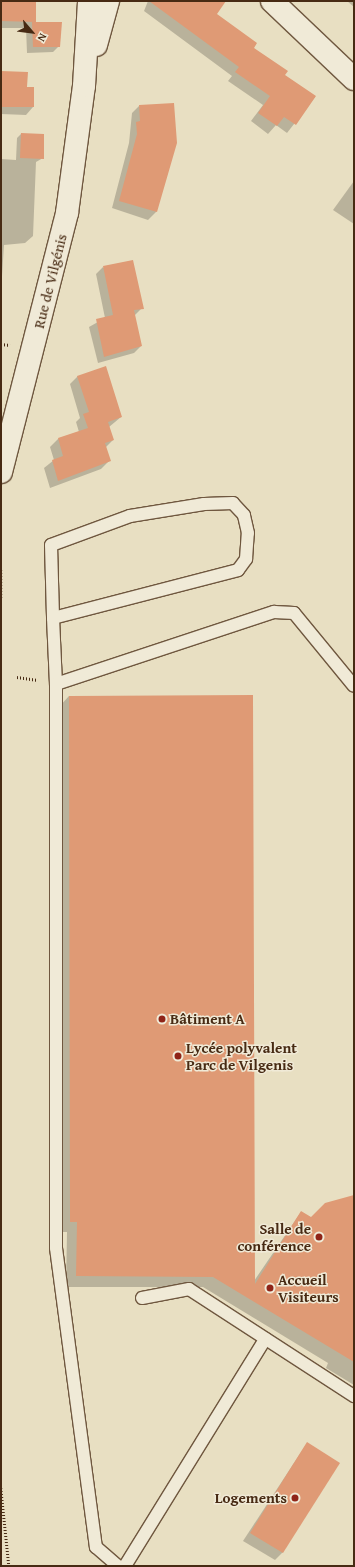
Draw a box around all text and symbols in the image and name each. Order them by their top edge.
north arrow [12,12,52,52]
text: N [34,31,51,45]
street label: Rue de Vilgénis [30,232,70,330]
place label: Bâtiment A [170,1010,245,1028]
marker: Bâtiment A [157,1014,167,1024]
place label: Lycée polyvalent Parc de Vilgenis [186,1038,297,1073]
marker: Lycée polyvalent Parc de Vilgenis [173,1051,183,1061]
place label: Salle de conférence [237,1219,311,1254]
marker: Salle de conférence [314,1232,324,1242]
place label: Accueil Visiteurs [278,1270,339,1305]
marker: Accueil Visiteurs [265,1283,275,1293]
place label: Logements [215,1489,287,1507]
marker: Logements [290,1493,300,1503]

